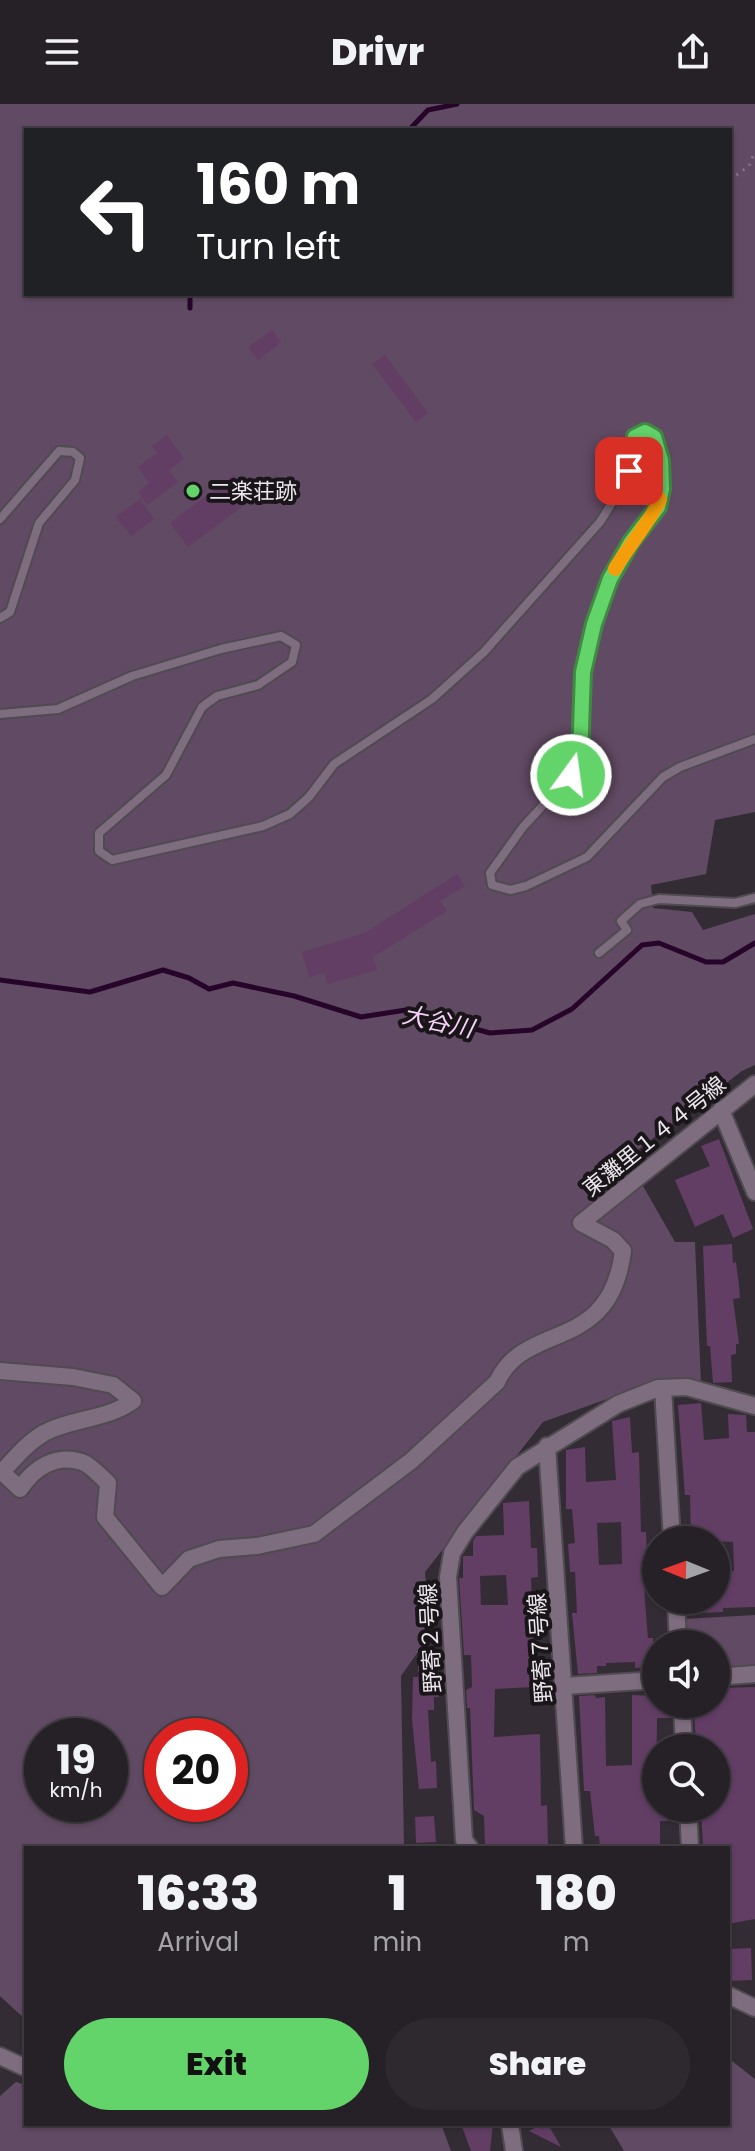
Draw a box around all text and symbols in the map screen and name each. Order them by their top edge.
text: Drivr [331,27,424,78]
icon: menu [40,30,84,74]
icon: share [671,30,715,74]
text: 160 m [196,145,360,224]
icon: left [64,160,168,264]
text: Turn left [196,221,341,272]
pin [595,437,663,505]
icon: arrive [607,449,651,493]
place label: 二楽荘跡 [209,476,297,507]
marker: 二楽荘跡 [184,482,202,500]
position arrow [529,733,613,817]
water label: 大谷川 [399,998,480,1046]
street label: 東灘里１４４号線 [576,1069,732,1204]
north arrow [642,1526,730,1614]
map controls [642,1526,730,1822]
street label: 野寄２号線 [412,1582,449,1694]
street label: 野寄７号線 [521,1592,560,1704]
button: sound [642,1630,730,1718]
speed limit sign: 20 [144,1718,248,1822]
text: 19 [56,1732,96,1788]
button: search [642,1734,730,1822]
text: km/h [49,1776,103,1804]
text: 16:33 [137,1860,259,1927]
text: 1 [388,1860,407,1927]
text: 180 [535,1860,617,1927]
text: Arrival [157,1924,239,1960]
text: min [372,1924,422,1960]
text: m [563,1924,590,1960]
button: Exit [64,2018,369,2110]
button: Share [385,2018,690,2110]

